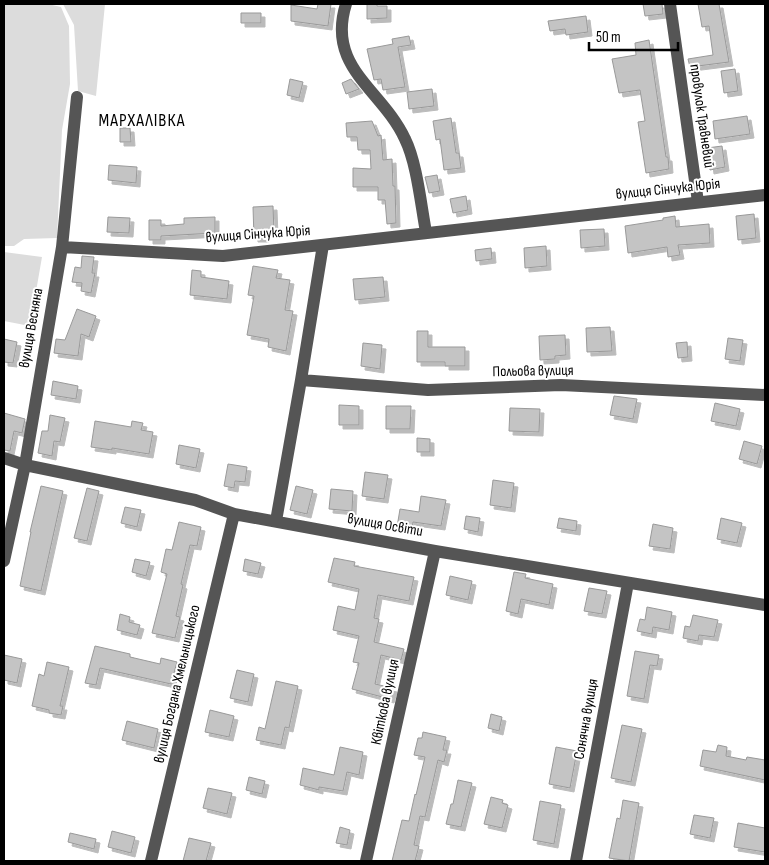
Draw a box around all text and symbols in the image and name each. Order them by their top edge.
scale bar [589,20,678,52]
text: 50 m [596,28,621,47]
street label: провулок Травневий [685,63,719,169]
district label: МАРХАЛІВКА [99,110,185,131]
street label: вулиця Сінчука Юрія [615,174,721,204]
street label: вулиця Сінчука Юрія [205,221,311,247]
street label: вулиця Весняна [15,286,47,369]
street label: Польова вулиця [492,361,574,381]
street label: вулиця Освіти [346,509,424,541]
street label: вулиця Богдана Хмельницького [150,603,204,765]
street label: Квіткова вулиця [367,657,403,747]
street label: Сонячна вулиця [570,677,602,761]

